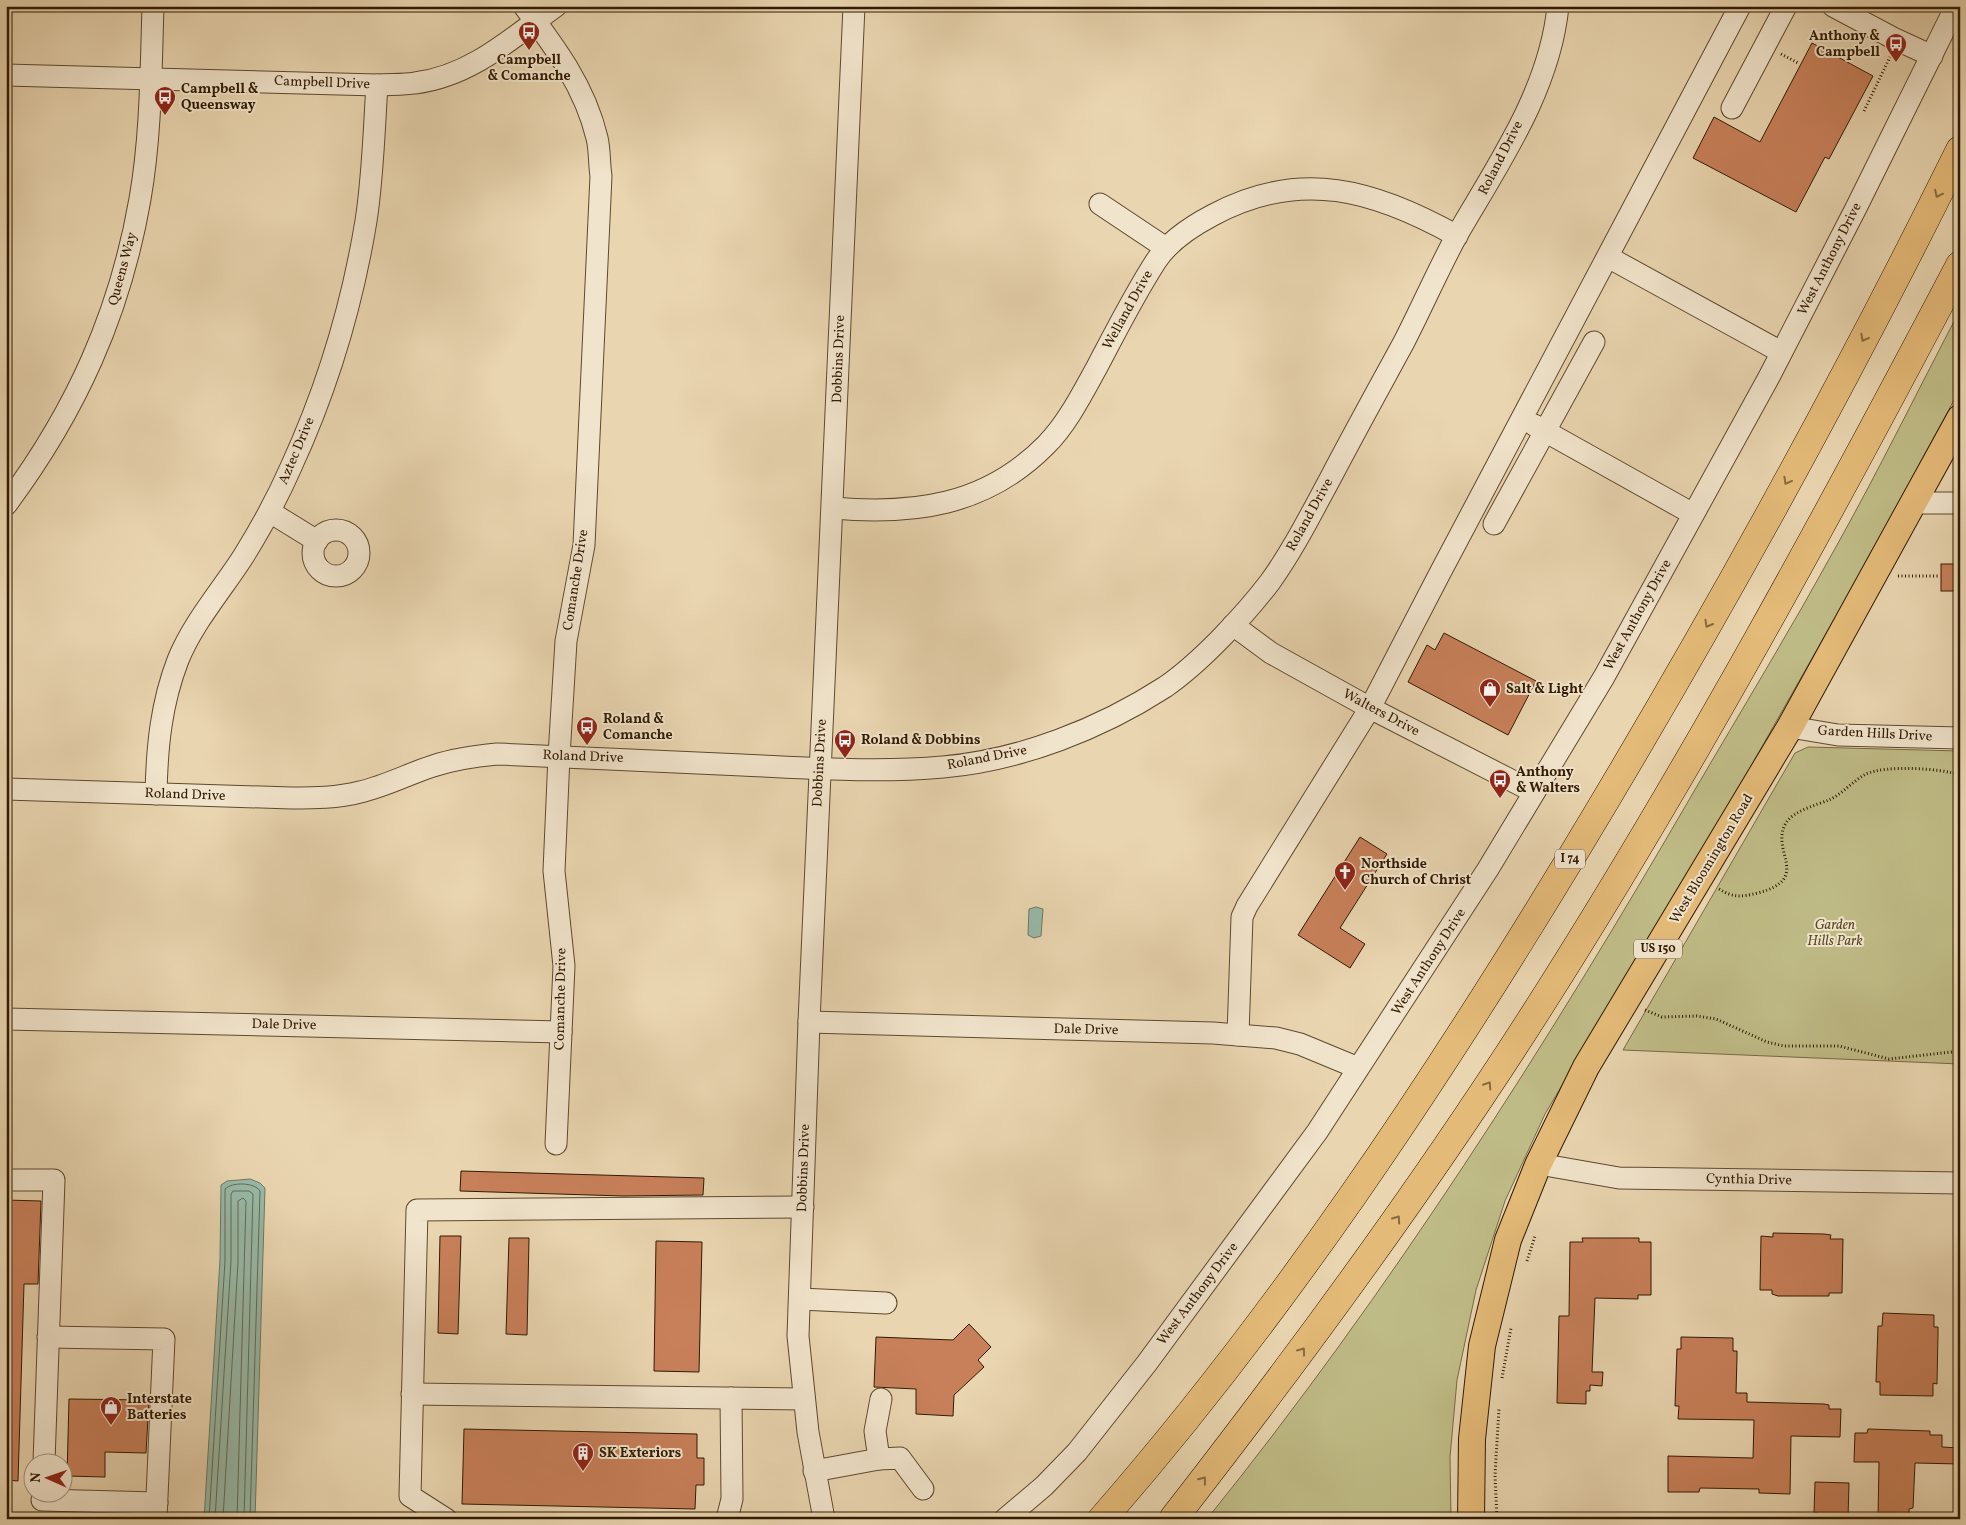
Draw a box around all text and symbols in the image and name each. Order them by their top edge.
bus stop icon: Campbell & Comanche [517,20,541,51]
place label: Anthony & Campbell [1809,27,1880,62]
bus stop icon: Anthony & Campbell [1884,32,1908,63]
place label: Campbell & Comanche [487,51,571,86]
street label: Campbell Drive [274,72,371,94]
place label: Campbell & Queensway [181,80,259,115]
bus stop icon: Campbell & Queensway [153,85,177,116]
street label: Roland Drive [1474,117,1528,198]
one-way arrow [1934,189,1944,198]
street label: West Anthony Drive [1793,199,1867,319]
street label: Queens Way [104,230,142,308]
street label: Welland Drive [1098,267,1158,353]
street label: Dobbins Drive [828,314,850,403]
one-way arrow [1860,333,1870,342]
street label: Aztec Drive [274,414,320,488]
street label: Roland Drive [1282,475,1338,555]
one-way arrow [1783,476,1793,485]
street label: Comanche Drive [559,528,593,632]
street label: West Anthony Drive [1600,556,1677,674]
one-way arrow [1704,618,1714,627]
shop icon: Salt & Light [1478,677,1502,708]
place label: Salt & Light [1506,680,1583,699]
street label: Walters Drive [1339,685,1423,741]
place label: Roland & Comanche [603,710,673,745]
bus stop icon: Roland & Comanche [575,715,599,746]
street label: Dobbins Drive [808,718,832,808]
street label: Garden Hills Drive [1817,722,1933,747]
bus stop icon: Roland & Dobbins [833,728,857,759]
place label: Roland & Dobbins [861,731,980,750]
street label: Roland Drive [945,741,1029,775]
street label: Roland Drive [542,746,624,768]
place label: Anthony & Walters [1516,763,1580,798]
bus stop icon: Anthony & Walters [1488,768,1512,799]
street label: Roland Drive [144,784,226,806]
street label: West Bloomington Road [1666,791,1758,927]
road number: I 74 [1555,850,1585,869]
place label: Northside Church of Christ [1361,855,1471,890]
church icon: Northside Church of Christ [1333,860,1357,891]
street label: West Anthony Drive [1387,904,1471,1019]
park label: Garden Hills Park [1807,916,1863,951]
road number: US 150 [1634,940,1682,959]
street label: Comanche Drive [551,947,571,1050]
street label: Dale Drive [251,1015,317,1035]
street label: Dale Drive [1053,1020,1119,1040]
one-way arrow [1482,1081,1491,1090]
street label: Dobbins Drive [793,1123,815,1212]
street label: Cynthia Drive [1706,1170,1792,1190]
one-way arrow [1391,1216,1400,1225]
street label: West Anthony Drive [1153,1238,1243,1349]
one-way arrow [1296,1347,1305,1357]
place label: Interstate Batteries [127,1390,192,1425]
shop icon: Interstate Batteries [99,1395,123,1426]
building icon: SK Exteriors [571,1441,595,1472]
place label: SK Exteriors [599,1444,681,1463]
north arrow [22,1452,72,1502]
text: N [27,1472,46,1483]
one-way arrow [1198,1477,1206,1486]

